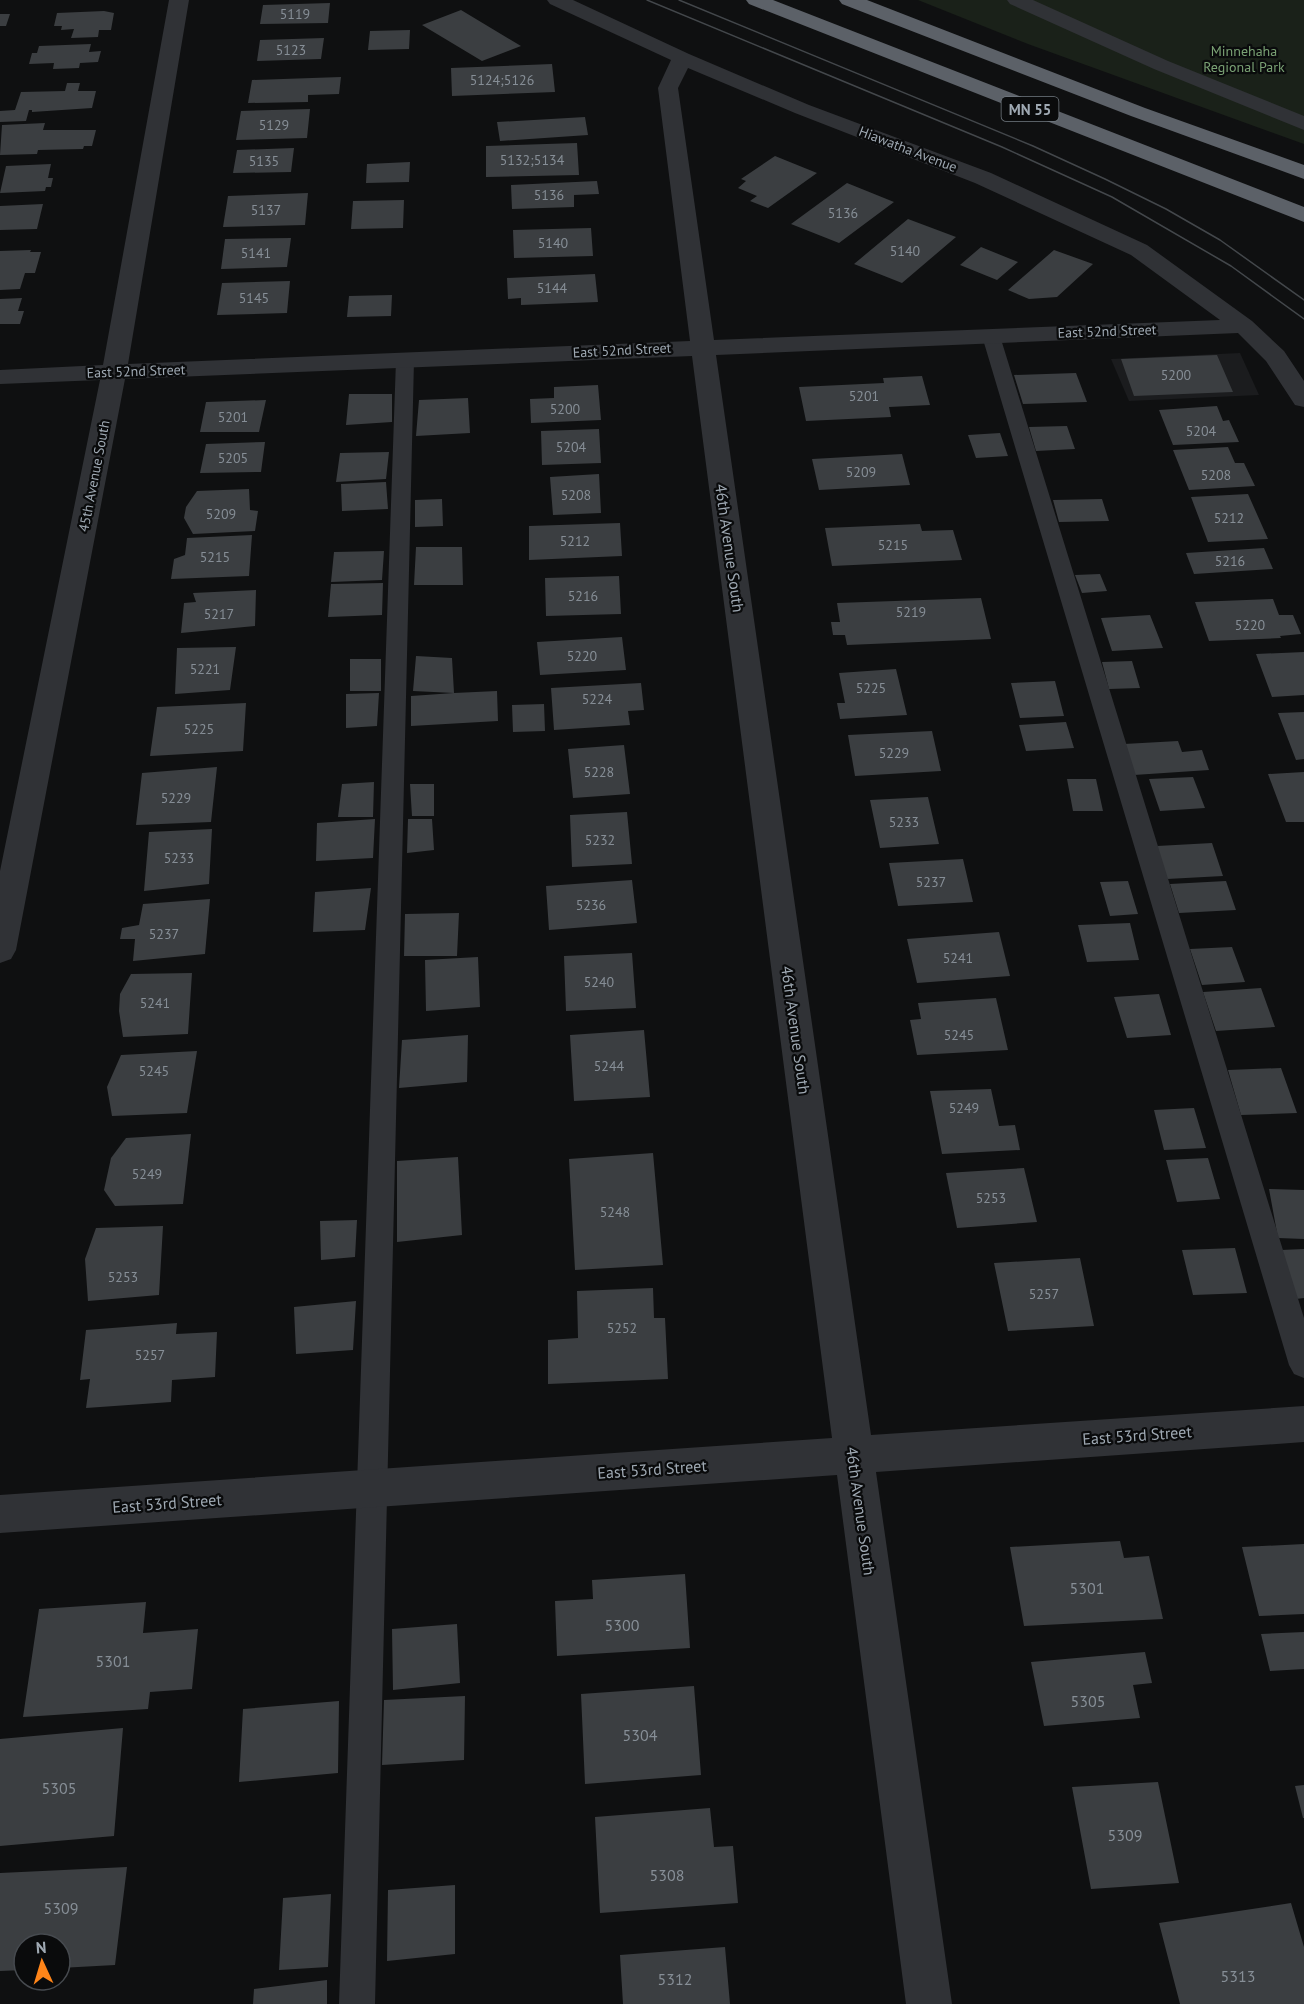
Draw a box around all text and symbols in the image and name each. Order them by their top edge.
house number: 5119 [280,5,310,23]
house number: 5123 [276,41,306,59]
park label: Minnehaha Regional Park [1203,42,1285,76]
house number: 5124;5126 [470,71,534,89]
road number: MN 55 [1002,97,1058,121]
house number: 5129 [259,116,289,134]
street label: Hiawatha Avenue [856,122,960,176]
house number: 5132;5134 [500,151,565,169]
house number: 5135 [249,152,279,170]
house number: 5136 [534,186,564,204]
house number: 5137 [251,201,281,219]
house number: 5136 [828,204,858,222]
house number: 5140 [538,234,569,252]
house number: 5140 [890,242,921,260]
house number: 5141 [241,244,271,262]
house number: 5144 [537,279,568,297]
house number: 5145 [239,289,269,307]
street label: East 52nd Street [1057,320,1157,342]
street label: East 52nd Street [572,338,672,362]
street label: East 52nd Street [86,360,186,382]
house number: 5200 [1161,366,1192,384]
house number: 5201 [849,387,879,405]
house number: 5200 [550,400,581,418]
house number: 5201 [218,408,248,426]
street label: 45th Avenue South [74,419,114,533]
house number: 5204 [1186,422,1217,440]
house number: 5204 [556,438,587,456]
house number: 5205 [218,449,248,467]
house number: 5209 [846,463,876,481]
house number: 5208 [1201,466,1231,484]
street label: 46th Avenue South [711,482,749,614]
house number: 5208 [561,486,591,504]
house number: 5209 [206,505,236,523]
house number: 5212 [1214,509,1244,527]
house number: 5212 [560,532,590,550]
house number: 5215 [878,536,908,554]
house number: 5215 [200,548,230,566]
house number: 5216 [1215,552,1245,570]
house number: 5216 [568,587,598,605]
house number: 5219 [896,603,926,621]
house number: 5217 [204,605,234,623]
house number: 5220 [1235,616,1266,634]
house number: 5220 [567,647,598,665]
house number: 5221 [190,660,220,678]
house number: 5225 [856,679,886,697]
house number: 5224 [582,690,613,708]
house number: 5225 [184,720,214,738]
house number: 5229 [879,744,909,762]
house number: 5228 [584,763,614,781]
house number: 5229 [161,789,191,807]
house number: 5233 [889,813,919,831]
house number: 5232 [585,831,615,849]
house number: 5233 [164,849,194,867]
house number: 5237 [916,873,946,891]
house number: 5236 [576,896,606,914]
house number: 5237 [149,925,179,943]
house number: 5241 [943,949,973,967]
street label: 46th Avenue South [777,964,815,1096]
house number: 5240 [584,973,615,991]
house number: 5241 [140,994,170,1012]
house number: 5245 [944,1026,974,1044]
house number: 5244 [594,1057,625,1075]
house number: 5245 [139,1062,169,1080]
house number: 5249 [949,1099,979,1117]
house number: 5249 [132,1165,162,1183]
house number: 5253 [976,1189,1006,1207]
house number: 5248 [600,1203,630,1221]
house number: 5253 [108,1268,138,1286]
house number: 5257 [1029,1285,1059,1303]
house number: 5252 [607,1319,637,1337]
house number: 5257 [135,1346,165,1364]
street label: East 53rd Street [1082,1421,1193,1449]
street label: 46th Avenue South [842,1445,880,1577]
street label: East 53rd Street [597,1455,708,1483]
street label: East 53rd Street [112,1489,223,1517]
house number: 5301 [1070,1578,1104,1598]
house number: 5300 [605,1615,640,1635]
house number: 5301 [96,1651,130,1671]
house number: 5305 [1071,1691,1105,1711]
house number: 5304 [623,1725,658,1745]
house number: 5305 [42,1778,76,1798]
house number: 5309 [1108,1825,1142,1845]
house number: 5308 [650,1865,684,1885]
house number: 5309 [44,1898,78,1918]
north arrow [12,1932,72,1992]
text: N [35,1937,47,1957]
house number: 5313 [1221,1966,1255,1986]
house number: 5312 [658,1969,692,1989]

